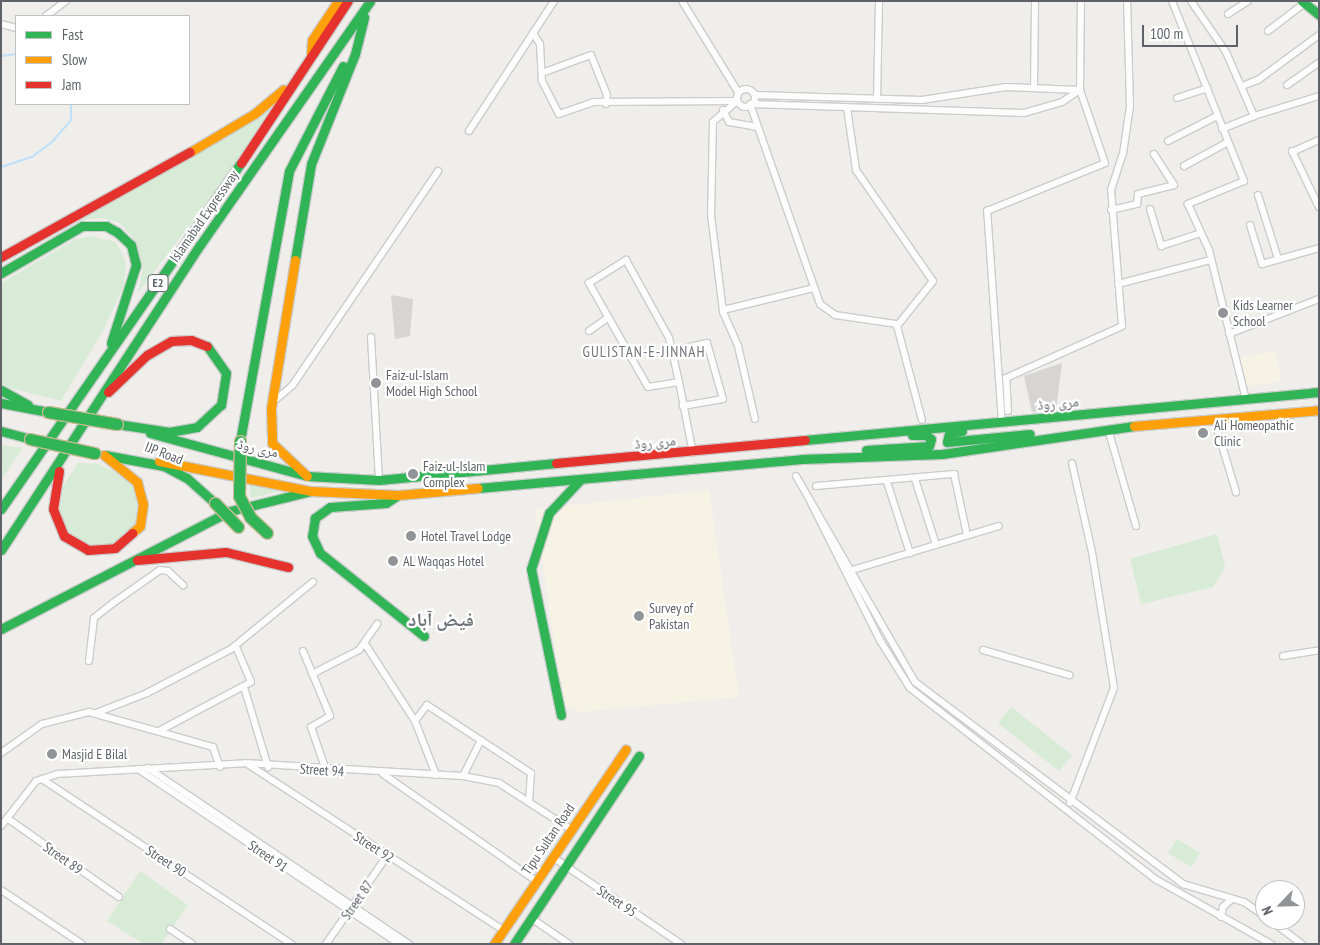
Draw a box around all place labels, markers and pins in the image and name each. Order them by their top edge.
place label: Kids Learner School [1233,297,1293,330]
marker: Kids Learner School [1217,307,1229,319]
place label: Faiz-ul-Islam Model High School [386,367,477,400]
marker: Faiz-ul-Islam Model High School [370,377,382,389]
place label: Ali Homeopathic Clinic [1214,417,1294,450]
marker: Ali Homeopathic Clinic [1196,426,1210,440]
place label: Faiz-ul-Islam Complex [423,458,485,491]
marker: Faiz-ul-Islam Complex [407,468,419,480]
place label: Hotel Travel Lodge [421,528,511,544]
marker: Hotel Travel Lodge [405,530,417,542]
place label: AL Waqqas Hotel [403,553,485,569]
marker: AL Waqqas Hotel [387,555,399,567]
place label: Survey of Pakistan [649,600,694,632]
marker: Survey of Pakistan [633,610,645,622]
place label: Masjid E Bilal [62,746,127,762]
marker: Masjid E Bilal [46,748,58,760]

